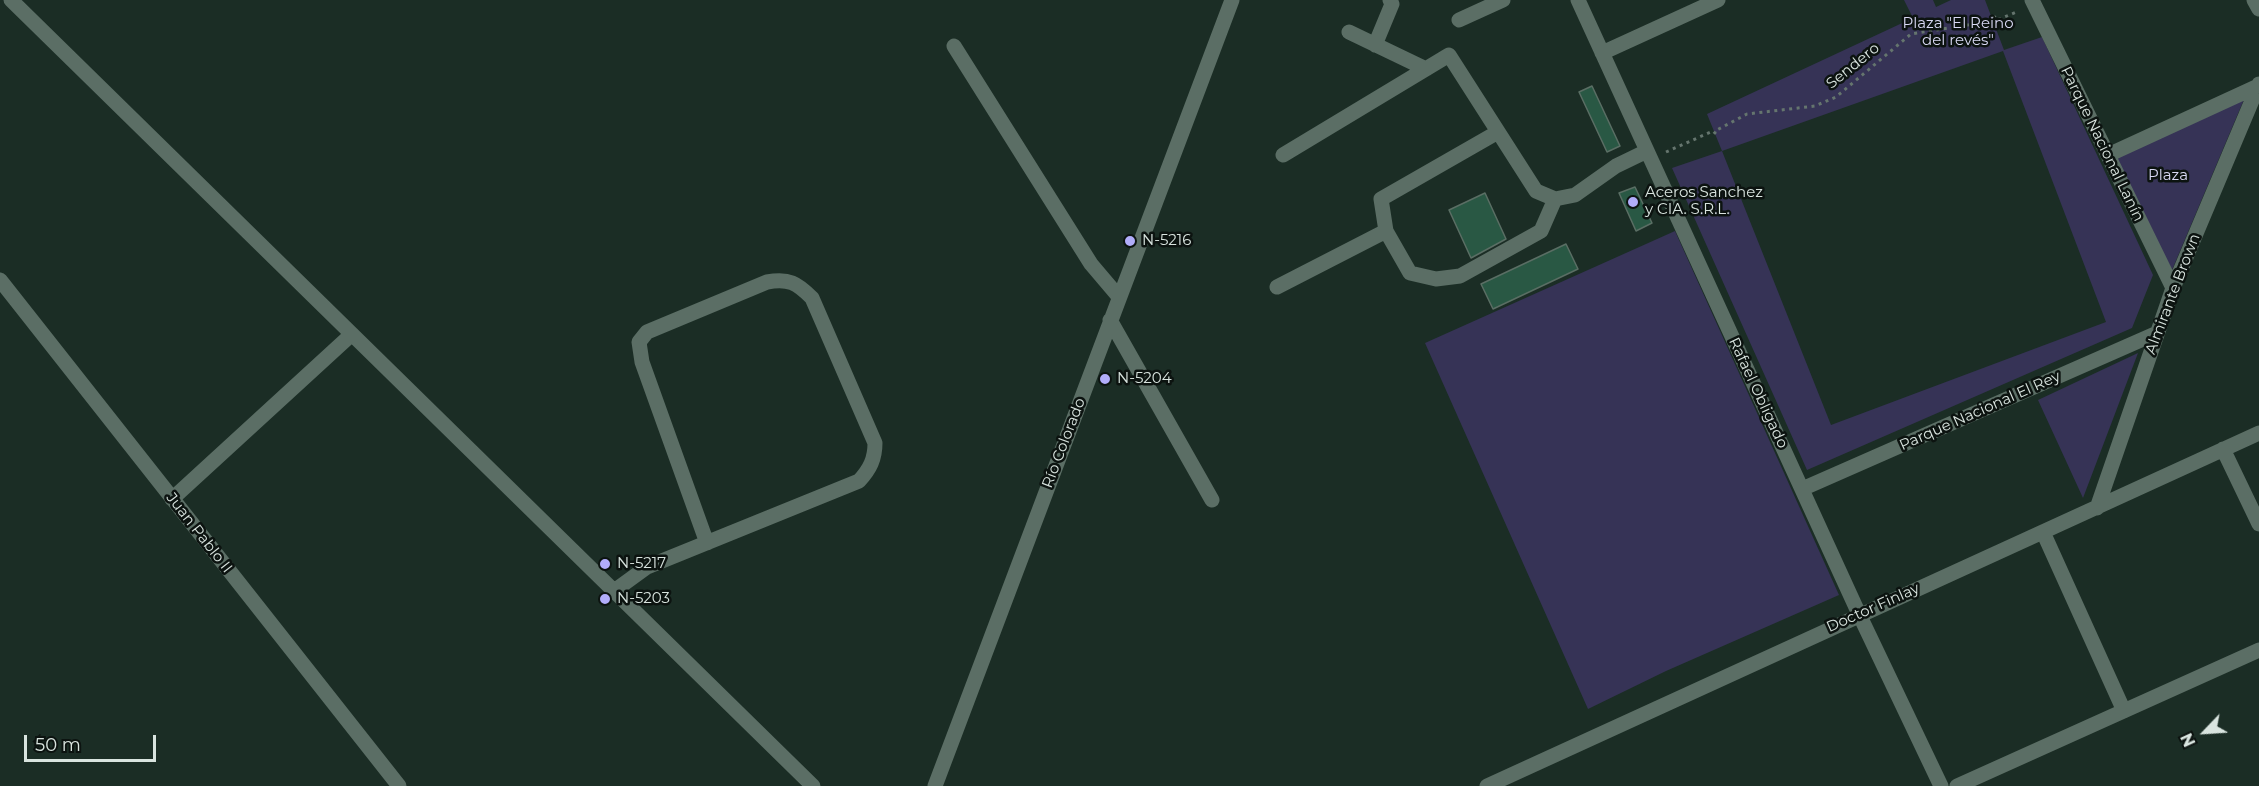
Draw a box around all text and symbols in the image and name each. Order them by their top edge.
park label: Plaza "El Reino del revés" [1902,15,2014,50]
street label: Sendero [1823,39,1883,93]
street label: Parque Nacional Lanín [2057,64,2147,224]
park label: Plaza [2148,167,2188,185]
place label: Aceros Sanchez y CIA. S.R.L. [1645,184,1763,219]
marker: Aceros Sanchez y CIA. S.R.L. [1626,195,1640,209]
street label: Almirante Brown [2142,231,2204,357]
place label: N-5216 [1142,232,1191,250]
marker: N-5216 [1123,234,1137,248]
street label: Rafael Obligado [1724,335,1792,451]
street label: Parque Nacional El Rey [1897,367,2063,455]
place label: N-5204 [1117,370,1172,388]
marker: N-5204 [1098,372,1112,386]
street label: Río Colorado [1039,395,1089,491]
street label: Juan Pablo II [162,489,236,577]
place label: N-5217 [617,555,666,573]
marker: N-5217 [598,557,612,571]
street label: Doctor Finlay [1824,579,1922,637]
place label: N-5203 [617,590,670,608]
marker: N-5203 [598,592,612,606]
north arrow [2175,702,2235,762]
scale bar [27,723,159,761]
text: N [2177,730,2200,750]
text: 50 m [35,734,81,756]

